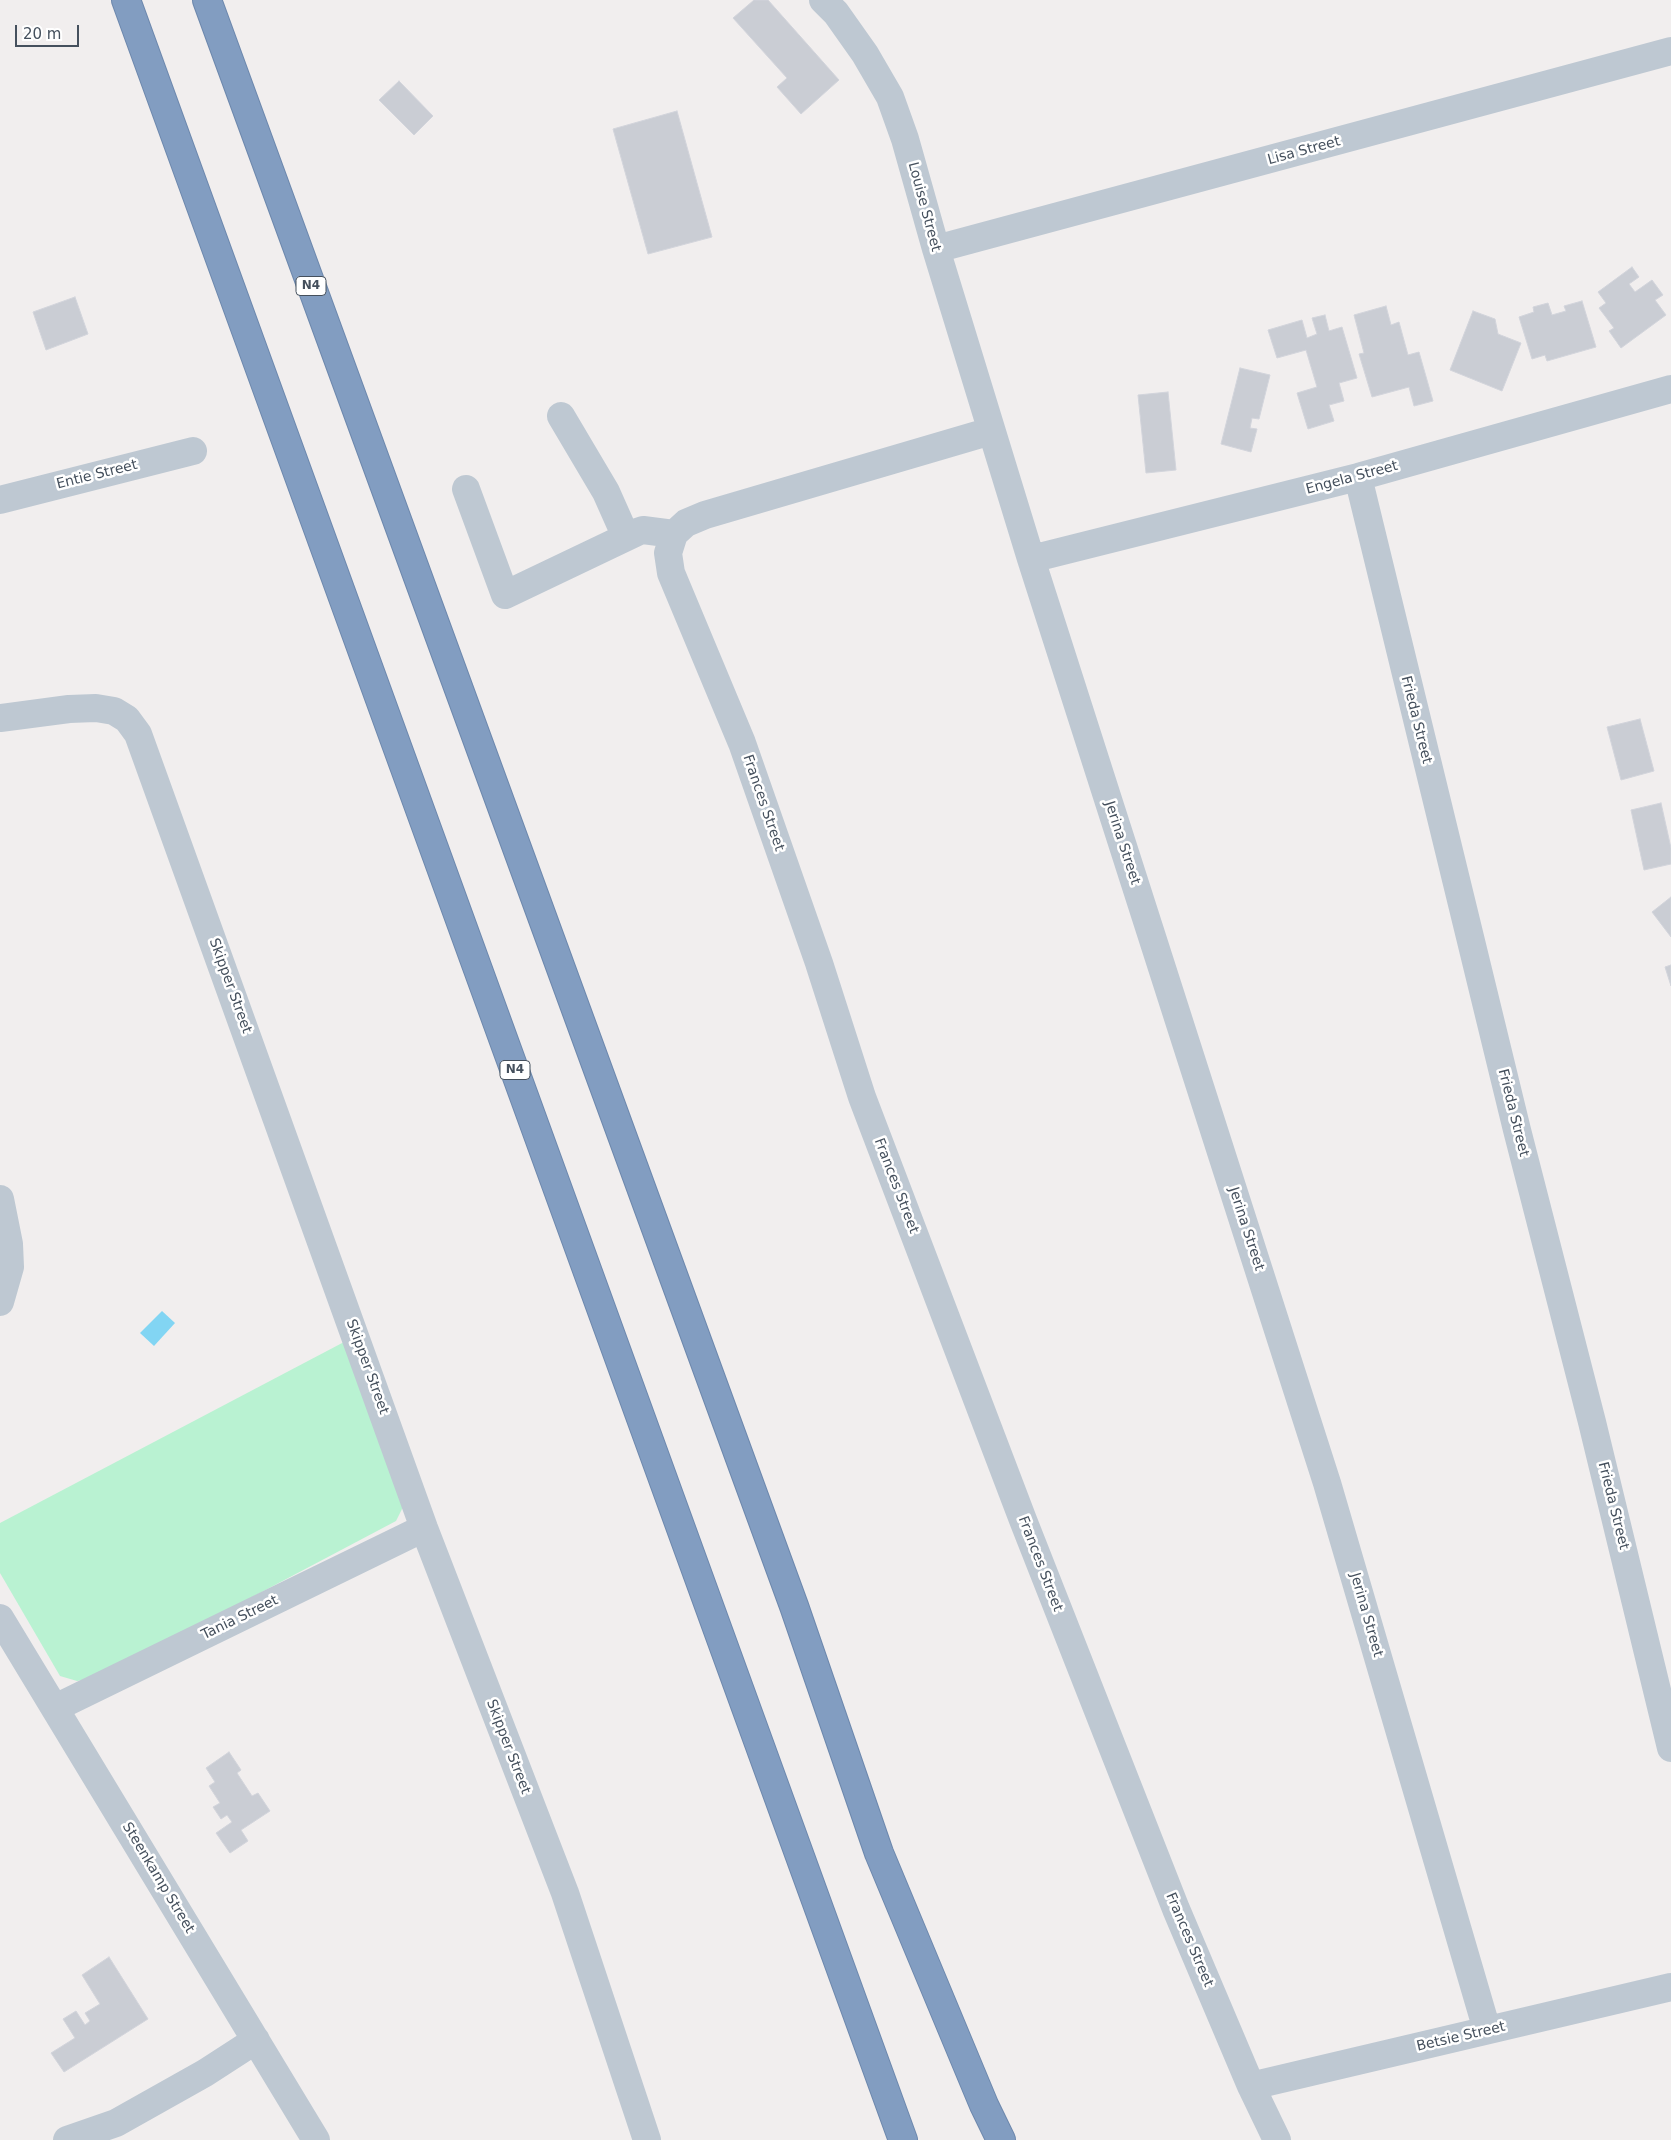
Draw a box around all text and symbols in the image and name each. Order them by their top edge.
scale bar [18,15,81,47]
text: 20 m [23,25,61,43]
street label: Lisa Street [1266,133,1342,169]
street label: Louise Street [904,160,944,254]
road number: N4 [296,276,326,296]
street label: Entie Street [55,457,139,493]
street label: Engela Street [1304,458,1400,498]
street label: Frieda Street [1397,674,1435,766]
street label: Frances Street [739,753,787,853]
street label: Jerina Street [1101,799,1143,887]
street label: Skipper Street [205,936,255,1036]
road number: N4 [500,1060,530,1080]
street label: Frieda Street [1494,1067,1532,1159]
street label: Frances Street [870,1136,922,1236]
street label: Jerina Street [1225,1185,1267,1273]
street label: Skipper Street [342,1317,392,1417]
street label: Frieda Street [1594,1460,1632,1552]
street label: Frances Street [1014,1514,1066,1614]
street label: Jerina Street [1346,1571,1386,1659]
street label: Tania Street [199,1592,281,1644]
street label: Skipper Street [482,1697,534,1797]
street label: Steenkamp Street [118,1819,198,1937]
street label: Frances Street [1162,1890,1216,1990]
street label: Betsie Street [1415,2019,1507,2055]

